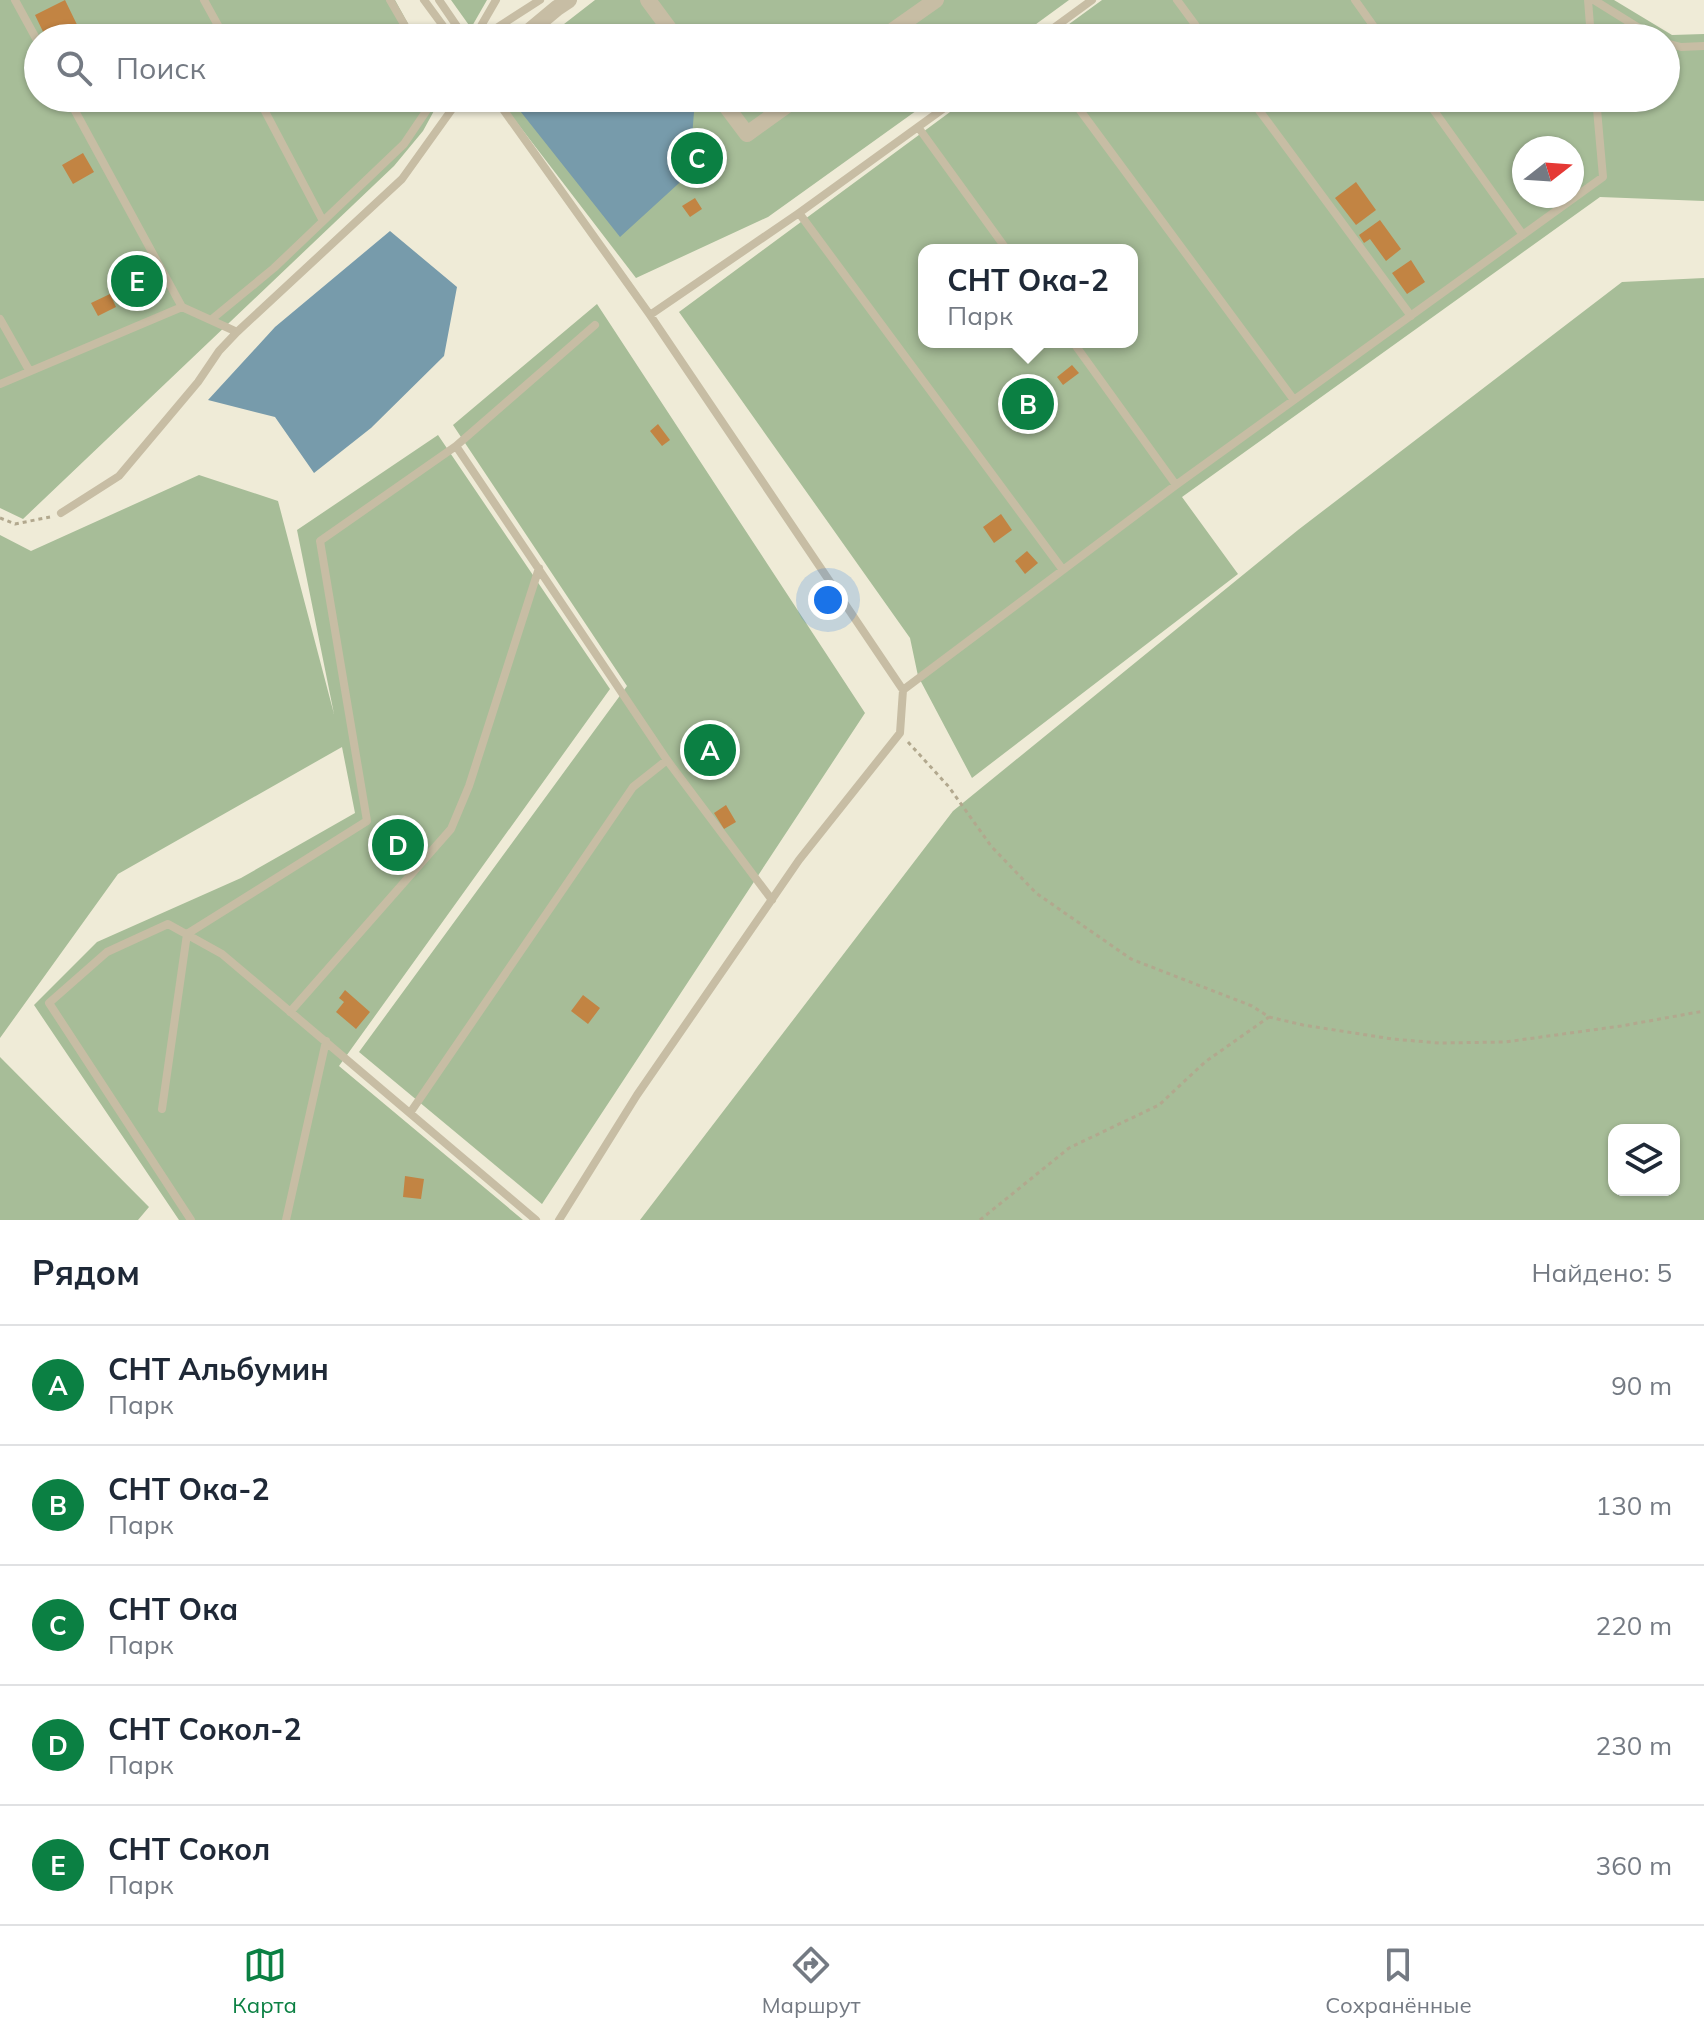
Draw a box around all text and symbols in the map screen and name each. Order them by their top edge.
search box [24,24,1680,112]
icon: search [52,46,96,90]
text: Поиск [116,49,206,87]
pin: C [671,128,723,188]
north arrow [1512,136,1584,208]
popup [918,244,1138,348]
pin: E [111,251,163,311]
text: СНТ Ока-2 [947,261,1109,299]
text: Парк [947,299,1013,332]
pin: B [1002,374,1054,434]
your location [808,580,848,620]
pin: A [684,720,736,780]
pin: D [372,815,424,875]
map controls [1608,1124,1680,1196]
button: layers [1608,1124,1680,1196]
text: Рядом [32,1251,140,1294]
text: Найдено: 5 [1532,1256,1672,1289]
text: СНТ Альбумин [108,1350,329,1388]
text: A [48,1369,68,1402]
text: 90 m [1611,1369,1672,1402]
text: Парк [108,1388,174,1421]
text: СНТ Ока-2 [108,1470,269,1508]
text: B [49,1489,67,1522]
text: 130 m [1596,1489,1672,1522]
text: Парк [108,1508,174,1541]
text: СНТ Ока [108,1590,238,1628]
text: C [49,1609,67,1642]
text: 220 m [1596,1609,1672,1642]
text: Парк [108,1628,174,1661]
text: СНТ Сокол-2 [108,1710,301,1748]
text: D [48,1729,68,1762]
text: 230 m [1596,1729,1672,1762]
text: Парк [108,1748,174,1781]
text: СНТ Сокол [108,1830,270,1868]
text: E [50,1849,66,1882]
text: 360 m [1596,1849,1672,1882]
text: Парк [108,1868,174,1901]
tab: Карта [232,1943,297,2019]
tab: Маршрут [762,1943,861,2019]
tab: Сохранённые [1325,1943,1472,2019]

